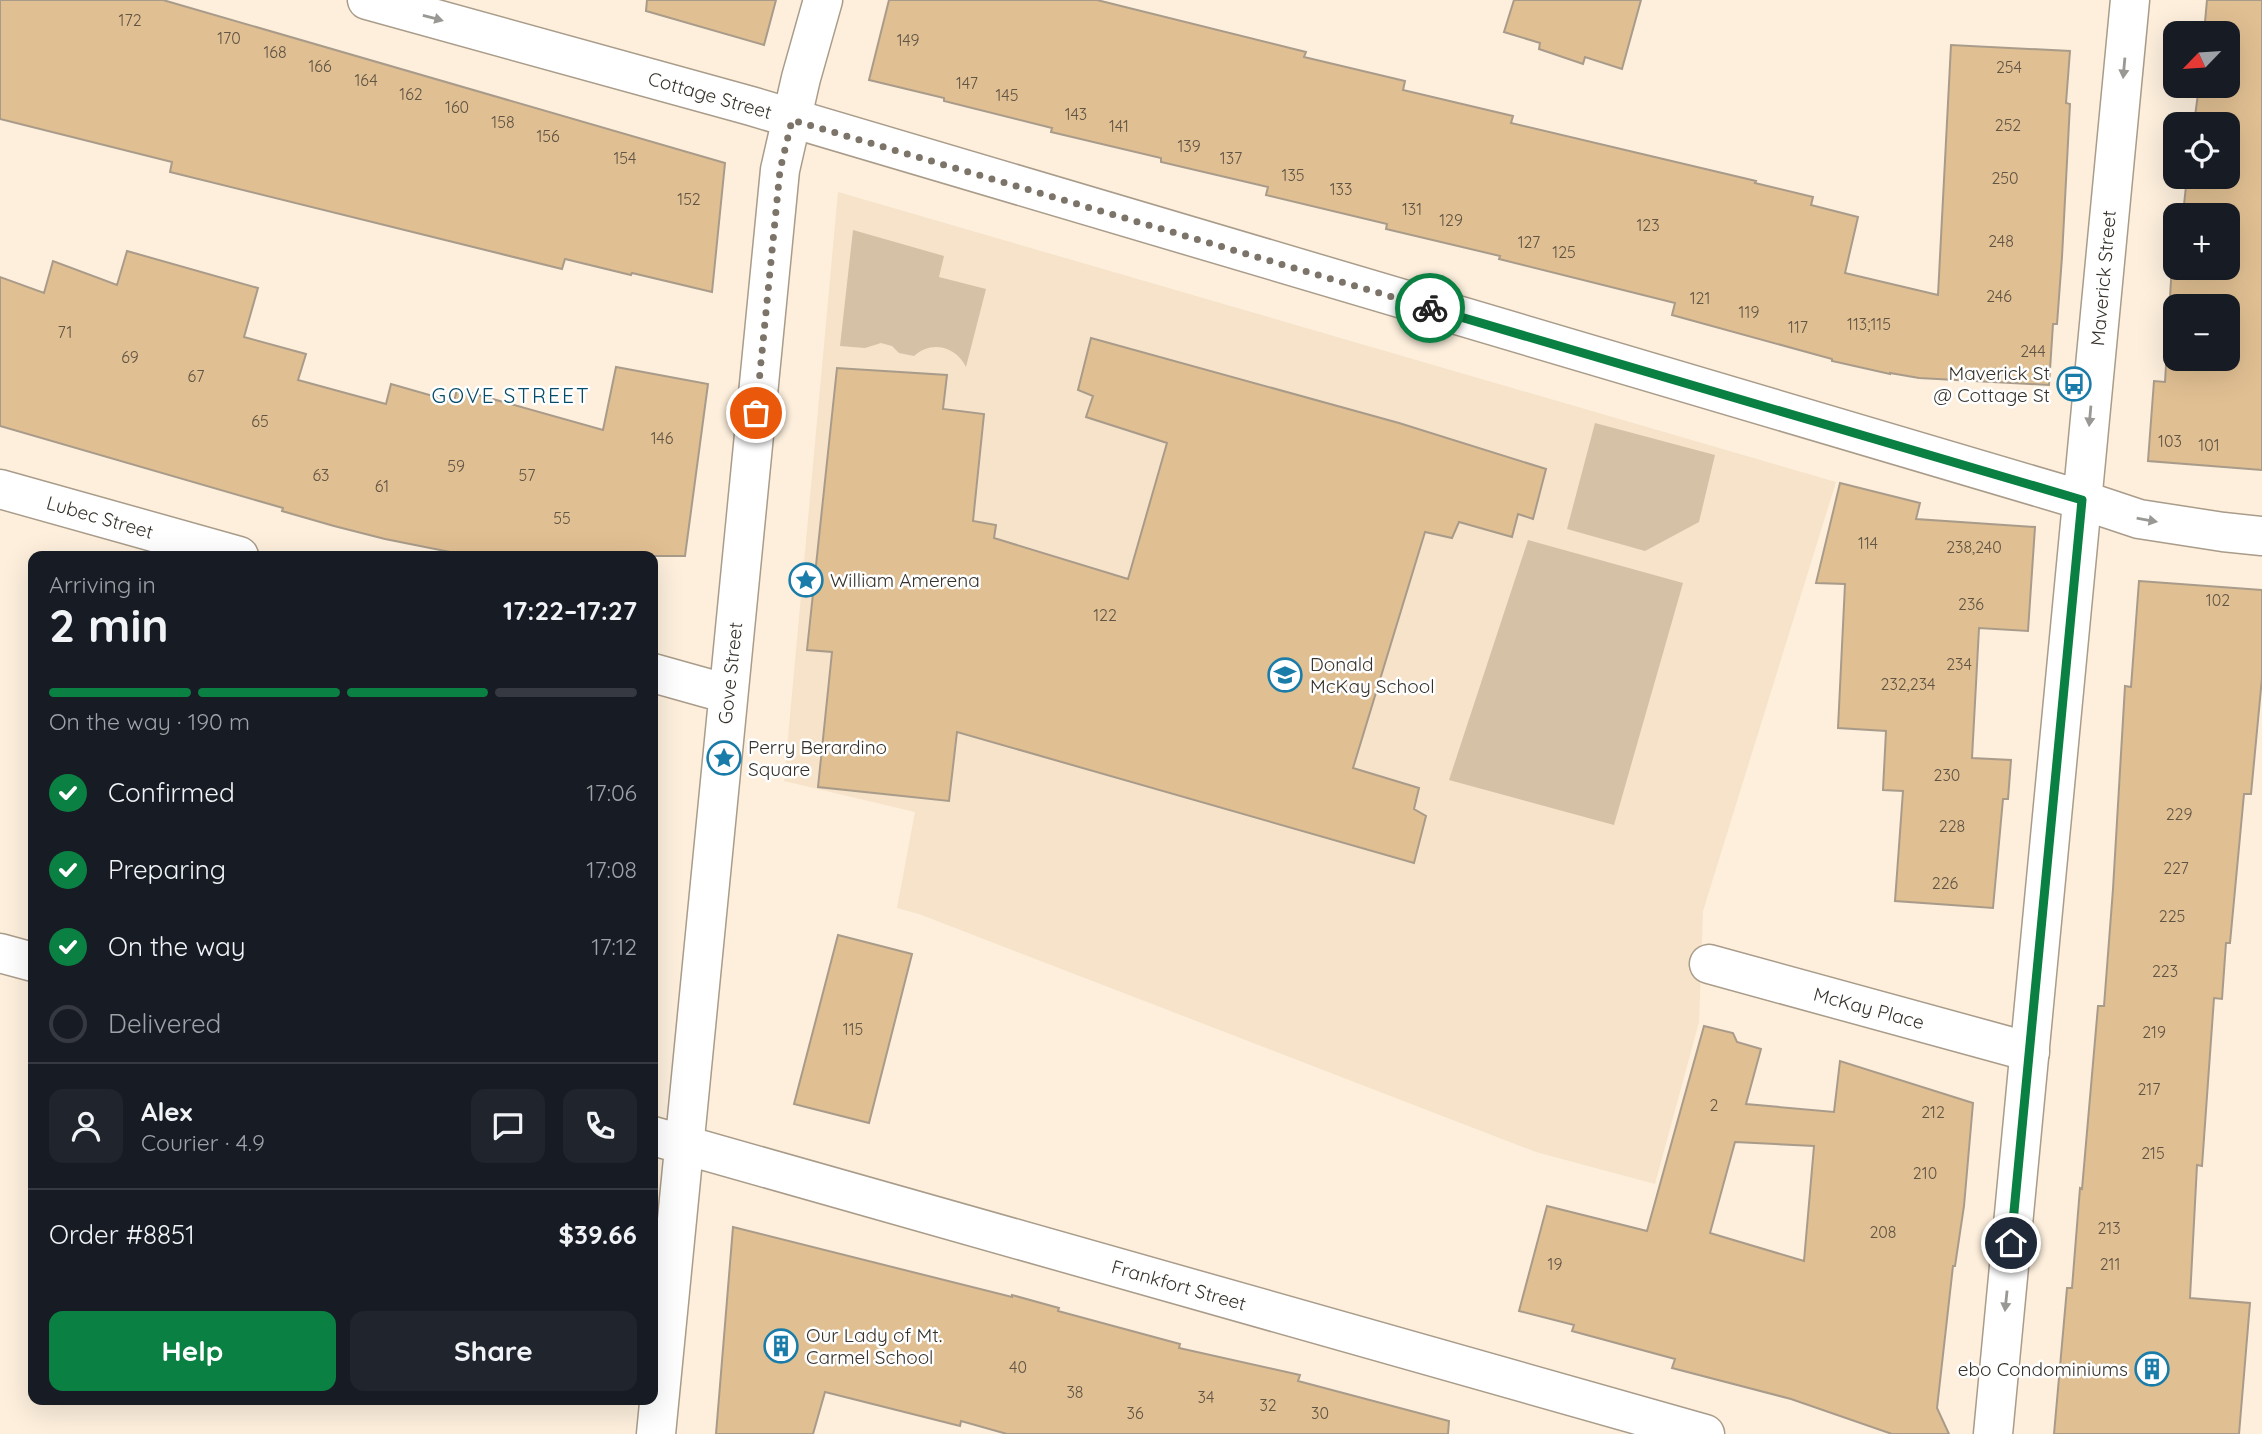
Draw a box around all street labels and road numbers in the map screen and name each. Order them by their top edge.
street label: Cottage Street [645,66,775,124]
street label: Maverick Street [2085,209,2121,347]
street label: Lubec Street [44,490,156,544]
street label: Gove Street [713,621,747,725]
street label: McKay Place [1811,982,1927,1034]
street label: Frankfort Street [1109,1254,1249,1316]

